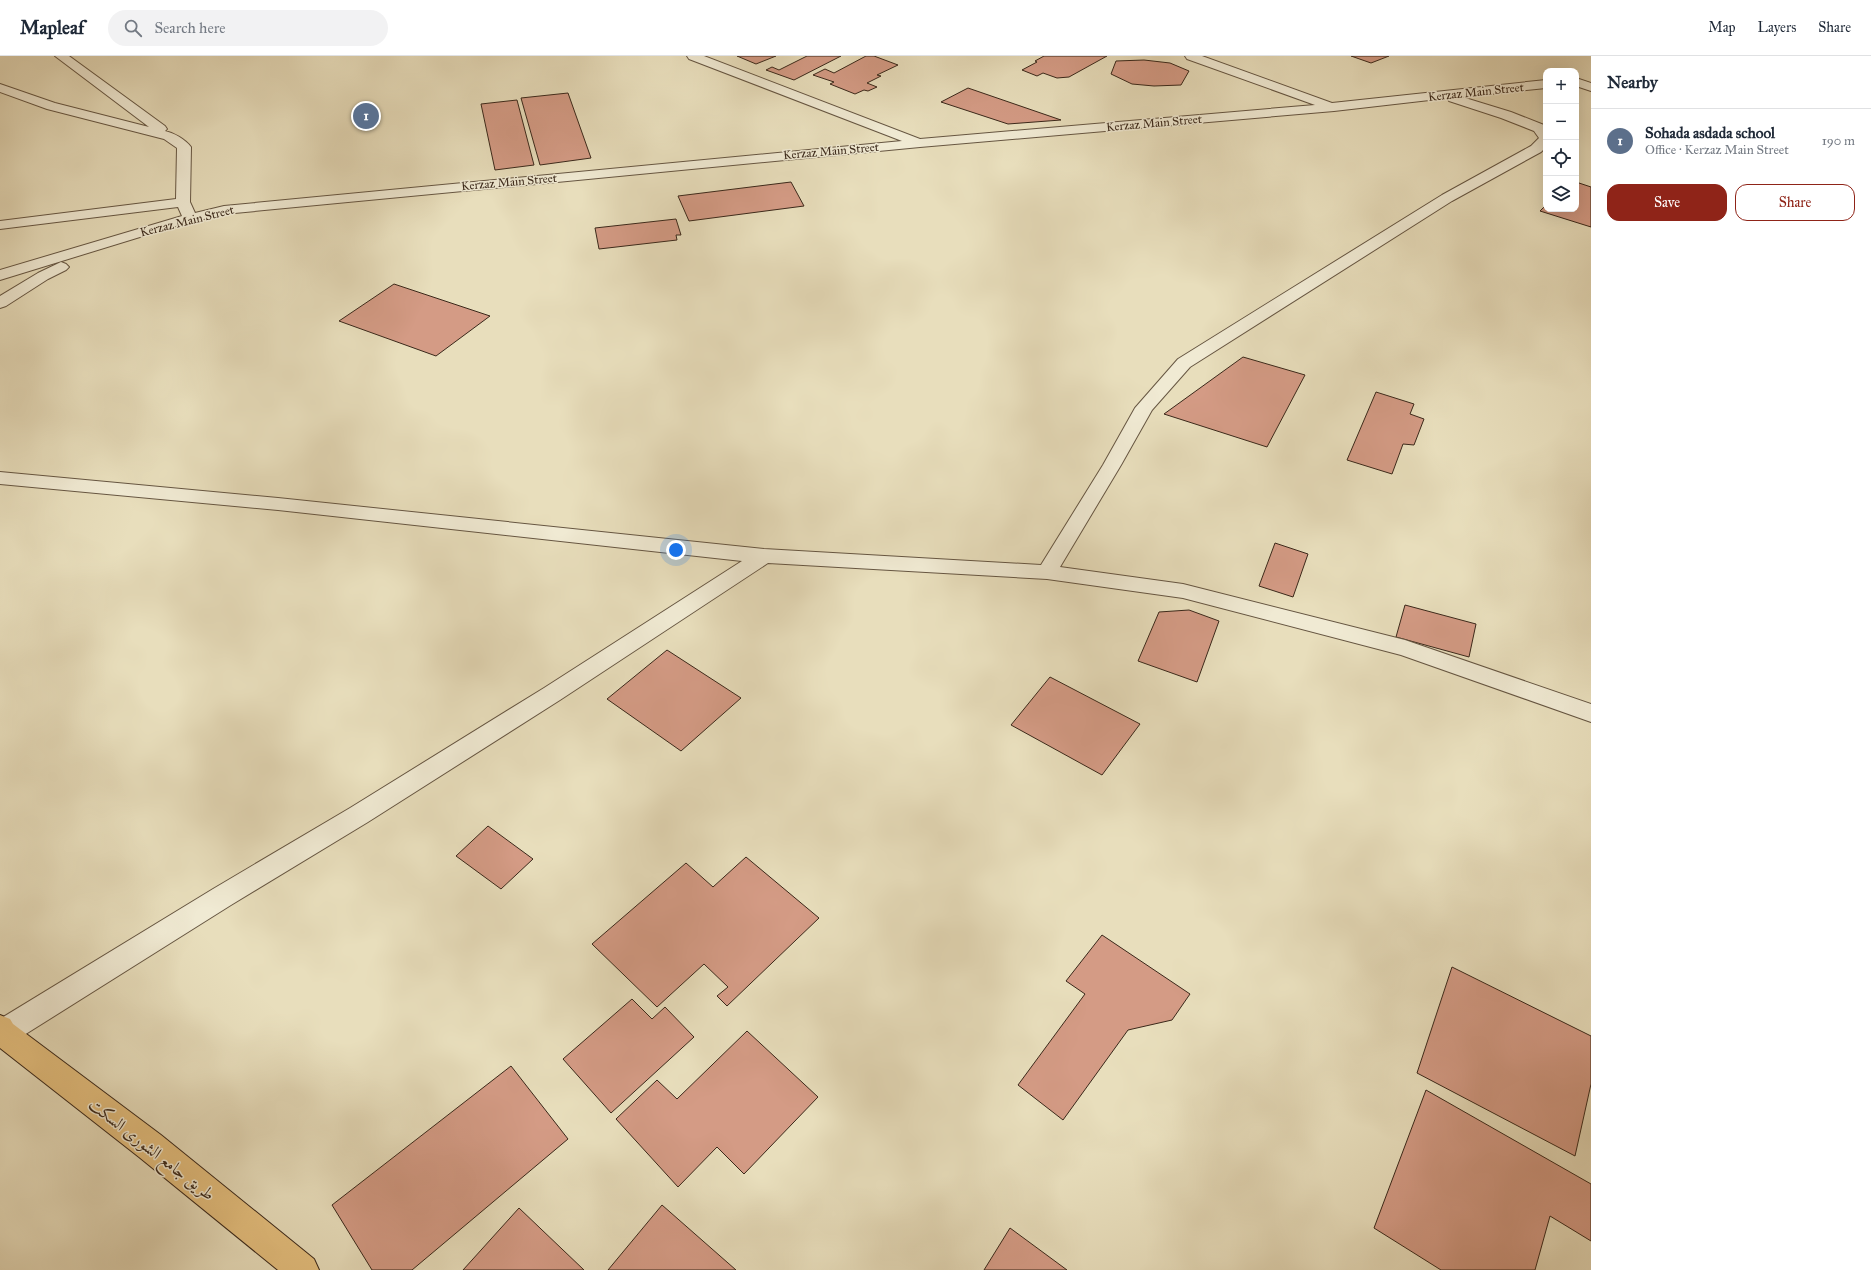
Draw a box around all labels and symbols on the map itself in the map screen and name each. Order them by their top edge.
street label: Kerzaz Main Street [1427,80,1525,104]
pin: 1 [353,101,379,131]
street label: Kerzaz Main Street [1105,112,1203,134]
street label: Kerzaz Main Street [782,140,880,162]
street label: Kerzaz Main Street [460,171,558,193]
street label: Kerzaz Main Street [139,202,236,239]
your location [666,540,686,560]
street label: طريق جامع الشورى السكت [81,1094,219,1209]

